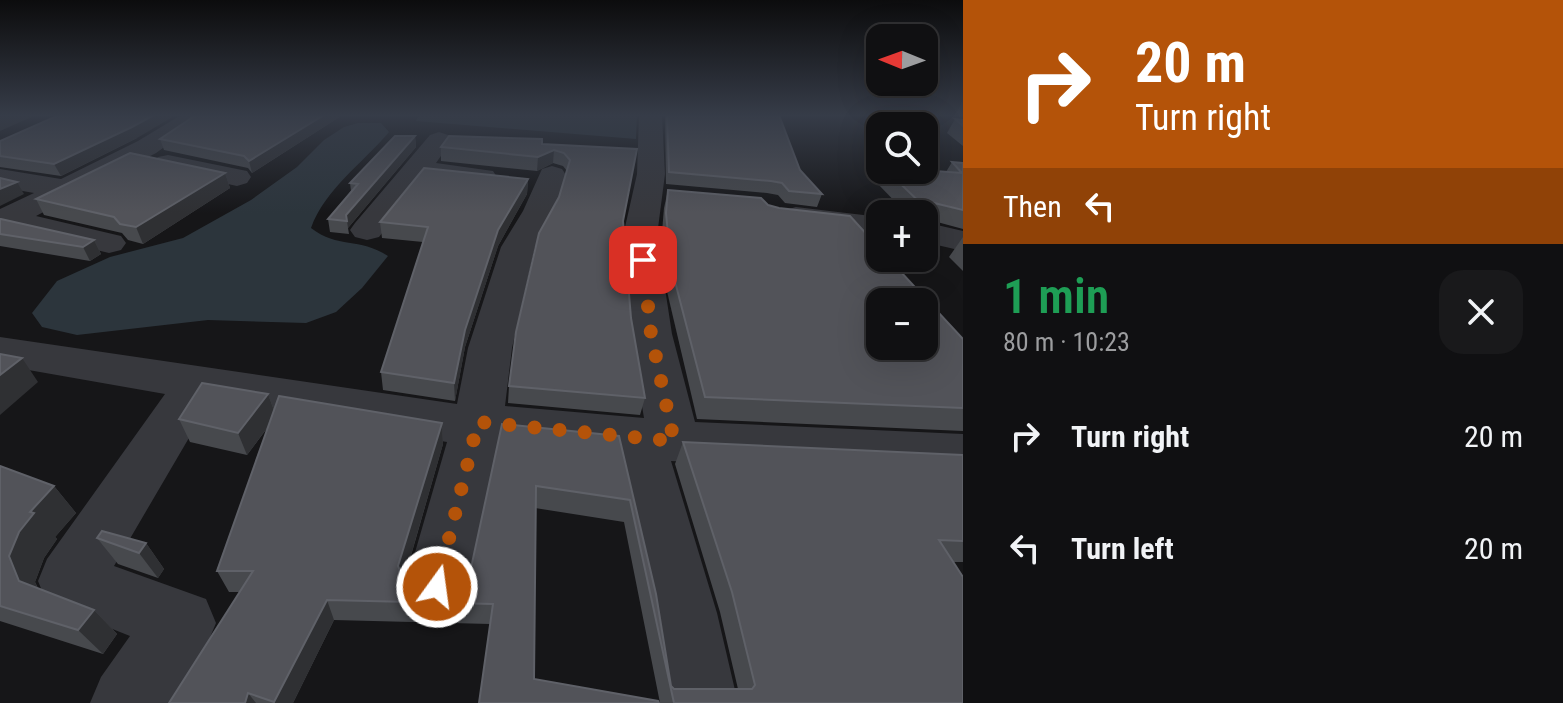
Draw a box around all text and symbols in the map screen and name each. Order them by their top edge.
north arrow [866,24,938,96]
map controls [866,24,938,360]
text: 20 m [1135,30,1246,96]
icon: right [1003,32,1107,136]
text: Turn right [1135,97,1271,139]
button: search [866,112,938,184]
icon: left [1078,184,1122,228]
text: Then [1003,189,1062,224]
button: + [866,200,938,272]
pin [609,226,677,294]
icon: arrive [621,238,665,282]
text: 1 min [1003,268,1109,325]
button: close [1439,270,1523,354]
button: − [866,288,938,360]
text: 80 m · 10:23 [1003,327,1130,357]
icon: right [1003,414,1047,458]
text: Turn right [1071,419,1189,454]
text: 20 m [1464,419,1523,454]
icon: left [1003,526,1047,570]
text: Turn left [1071,531,1174,566]
text: 20 m [1464,531,1523,566]
position arrow [395,545,479,629]

